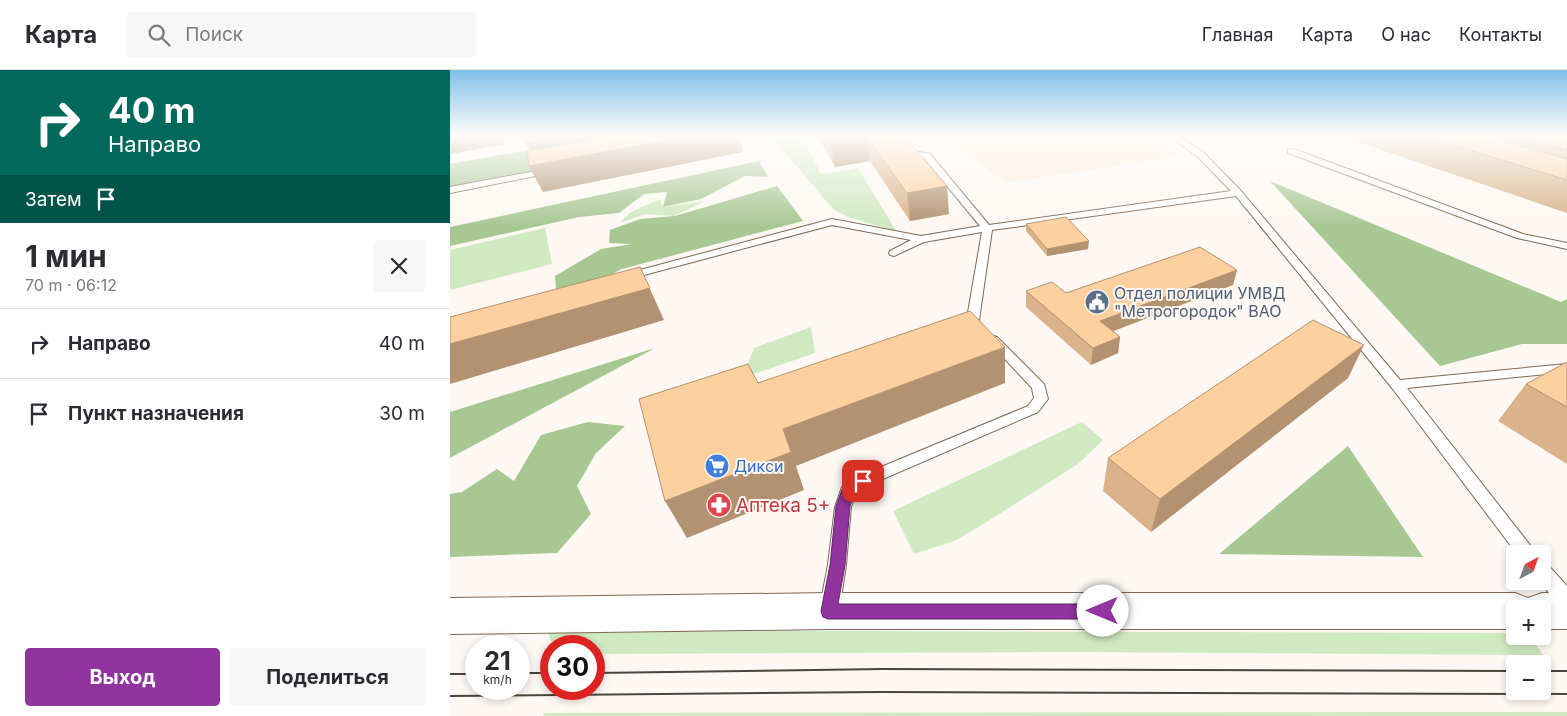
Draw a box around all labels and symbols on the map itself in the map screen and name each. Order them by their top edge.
place label: Отдел полиции УМВД "Метрогородок" ВАО [1114,283,1286,321]
public building icon: Отдел полиции УМВД "Метрогородок" ВАО [1084,289,1110,315]
supermarket icon: Дикси [704,453,730,479]
place label: Дикси [734,456,783,476]
pin [842,460,884,502]
pharmacy icon: Аптека 5+ [706,492,732,518]
place label: Аптека 5+ [736,494,830,517]
north arrow [1506,545,1551,590]
position arrow [1076,584,1128,636]
speed limit sign: 30 [540,635,605,700]

